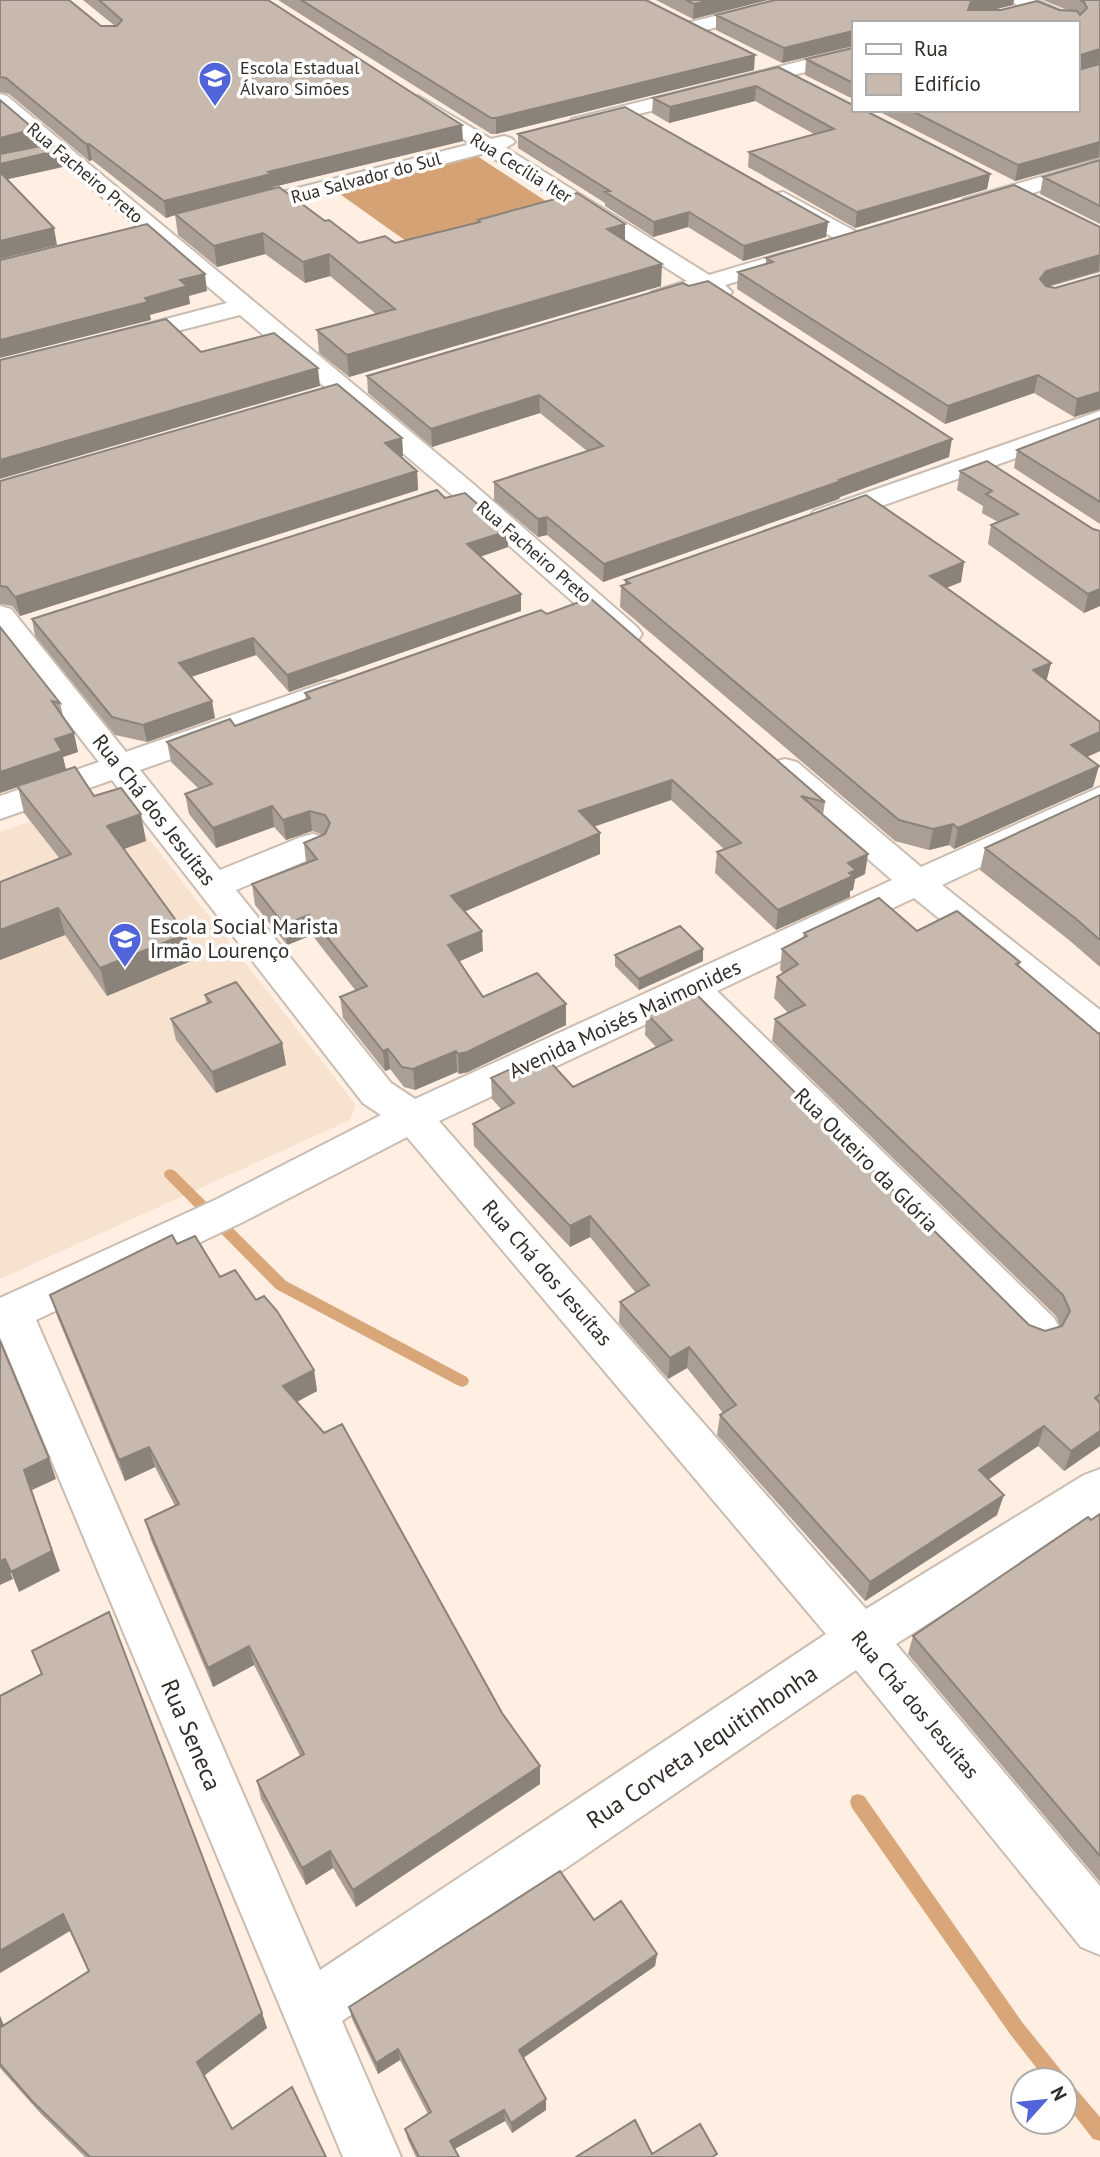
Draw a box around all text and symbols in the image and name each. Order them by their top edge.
legend [852,21,1079,112]
text: Rua [914,35,948,62]
place label: Escola Estadual Álvaro Simões [240,56,360,100]
school or university icon: Escola Estadual Álvaro Simões [196,59,234,108]
text: Edifício [914,70,981,97]
street label: Rua Facheiro Preto [22,117,148,228]
street label: Rua Cecília Iter [466,127,576,208]
street label: Rua Salvador do Sul [288,146,444,209]
street label: Rua Facheiro Preto [472,495,597,608]
street label: Rua Chá dos Jesuítas [87,728,222,891]
place label: Escola Social Marista Irmão Lourenço [150,913,338,964]
school or university icon: Escola Social Marista Irmão Lourenço [106,920,144,969]
street label: Avenida Moisés Maimonides [504,953,745,1084]
street label: Rua Outeiro da Glória [788,1082,944,1238]
street label: Rua Chá dos Jesuítas [476,1194,618,1351]
street label: Rua Chá dos Jesuítas [846,1625,985,1784]
street label: Rua Corveta Jequitinhonha [580,1658,823,1836]
street label: Rua Seneca [154,1674,229,1795]
north arrow [1009,2066,1079,2136]
text: N [1046,2082,1073,2104]

